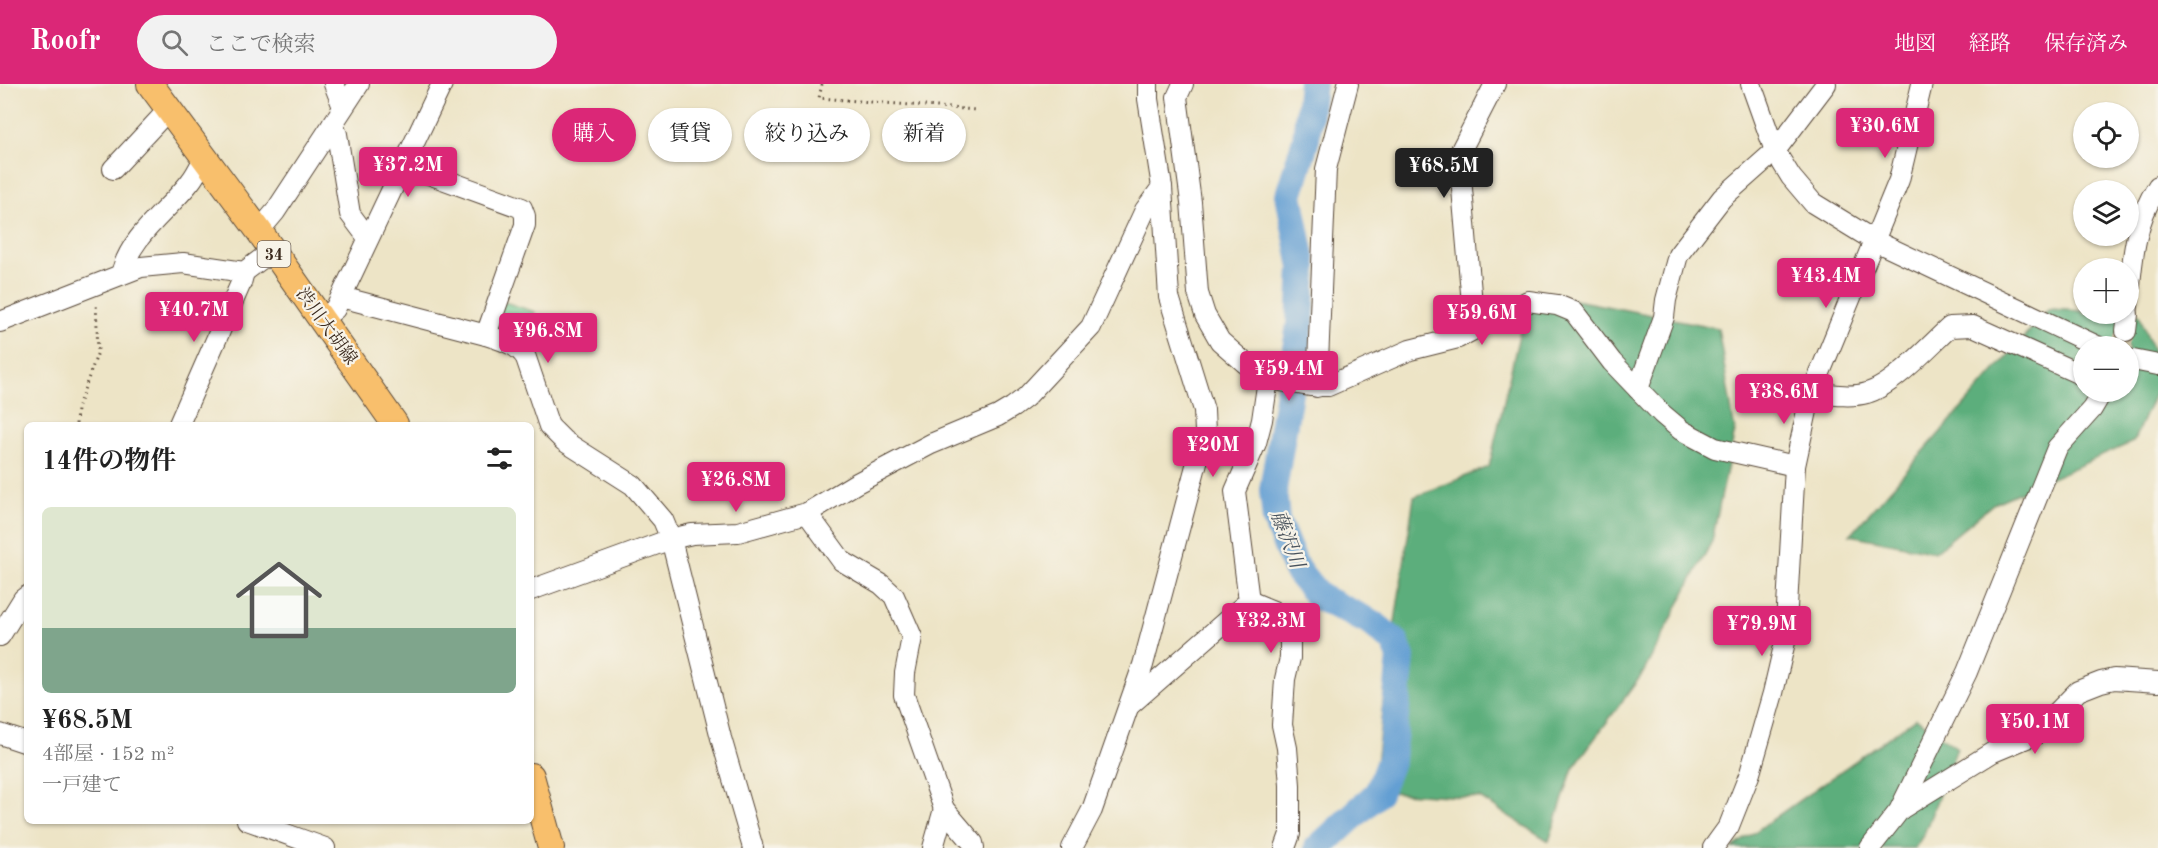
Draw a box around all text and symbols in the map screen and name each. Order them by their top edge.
search box [137,15,557,69]
icon: search [158,26,191,59]
text: Roofr [30,28,101,56]
text: ここで検索 [206,34,316,56]
text: 地図 [1894,34,1936,55]
text: 経路 [1969,34,2011,55]
text: 保存済み [2044,34,2128,55]
map controls [2073,102,2139,402]
button: locate [2073,102,2139,168]
chip: 購入 [552,108,636,162]
chip: 賃貸 [648,108,732,162]
chip: 絞り込み [744,108,870,162]
chip: 新着 [882,108,966,162]
pin: ¥30.6M [1836,108,1934,159]
text: ¥30.6M [1850,117,1920,137]
pin: ¥37.2M [359,147,457,198]
pin: ¥68.5M [1395,148,1493,199]
text: ¥37.2M [373,156,443,176]
text: ¥68.5M [1409,157,1479,177]
button: layers [2073,180,2139,246]
road number: 34 [258,241,290,267]
pin: ¥43.4M [1777,258,1875,309]
button: + [2073,258,2139,324]
text: ¥43.4M [1791,267,1861,287]
street label: 渋川大胡線 [292,284,362,368]
pin: ¥40.7M [145,292,243,343]
pin: ¥59.6M [1433,295,1531,346]
text: ¥40.7M [159,301,229,321]
text: ¥59.6M [1447,304,1517,324]
pin: ¥96.8M [499,313,597,364]
text: ¥96.8M [513,322,583,342]
button: − [2073,336,2139,402]
pin: ¥59.4M [1240,351,1338,402]
text: ¥59.4M [1254,360,1324,380]
pin: ¥38.6M [1735,374,1833,425]
text: ¥38.6M [1749,383,1819,403]
pin: ¥20M [1177,427,1249,478]
text: ¥20M [1187,436,1239,456]
icon: filters [483,442,516,475]
text: 14件の物件 [42,449,176,475]
pin: ¥26.8M [687,462,785,513]
text: ¥26.8M [701,471,771,491]
water label: 藤沢川 [1266,507,1309,573]
icon: home [225,546,333,654]
pin: ¥32.3M [1222,603,1320,654]
pin: ¥79.9M [1713,606,1811,657]
text: ¥32.3M [1236,612,1306,632]
text: ¥79.9M [1727,615,1797,635]
pin: ¥50.1M [1986,704,2084,755]
text: ¥68.5M [42,708,133,734]
text: ¥50.1M [2000,713,2070,733]
text: 4部屋 · 152 m² [42,745,174,765]
text: 一戸建て [42,776,122,796]

